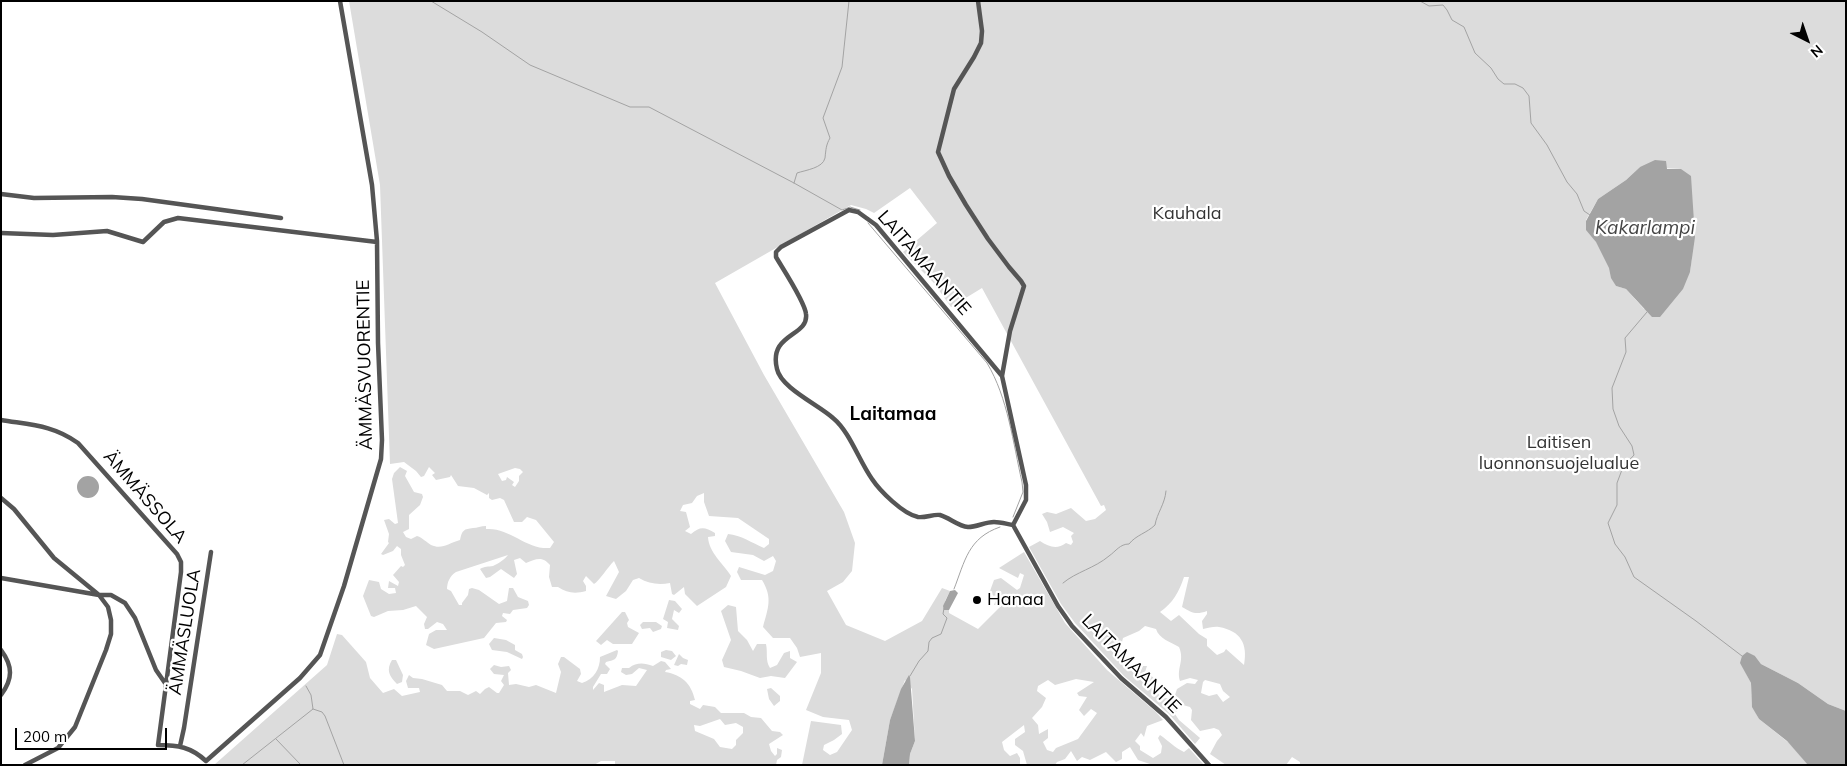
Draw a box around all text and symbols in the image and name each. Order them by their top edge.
north arrow [1782,15,1832,65]
text: N [1807,41,1827,62]
park label: Kauhala [1152,203,1222,225]
street label: LAITAMAANTIE [873,206,975,320]
water label: Kakarlampi [1595,217,1695,239]
street label: ÄMMÄSVUORENTIE [353,280,377,450]
district label: Laitamaa [849,403,937,425]
park label: Laitisen luonnonsuojelualue [1479,432,1639,474]
street label: ÄMMÄSSOLA [99,446,191,548]
street label: ÄMMÄSLUOLA [164,567,206,697]
place label: Hanaa [987,589,1044,611]
marker: Hanaa [971,594,983,606]
street label: LAITAMAANTIE [1077,610,1185,718]
scale bar [18,718,170,750]
text: 200 m [23,727,67,746]

